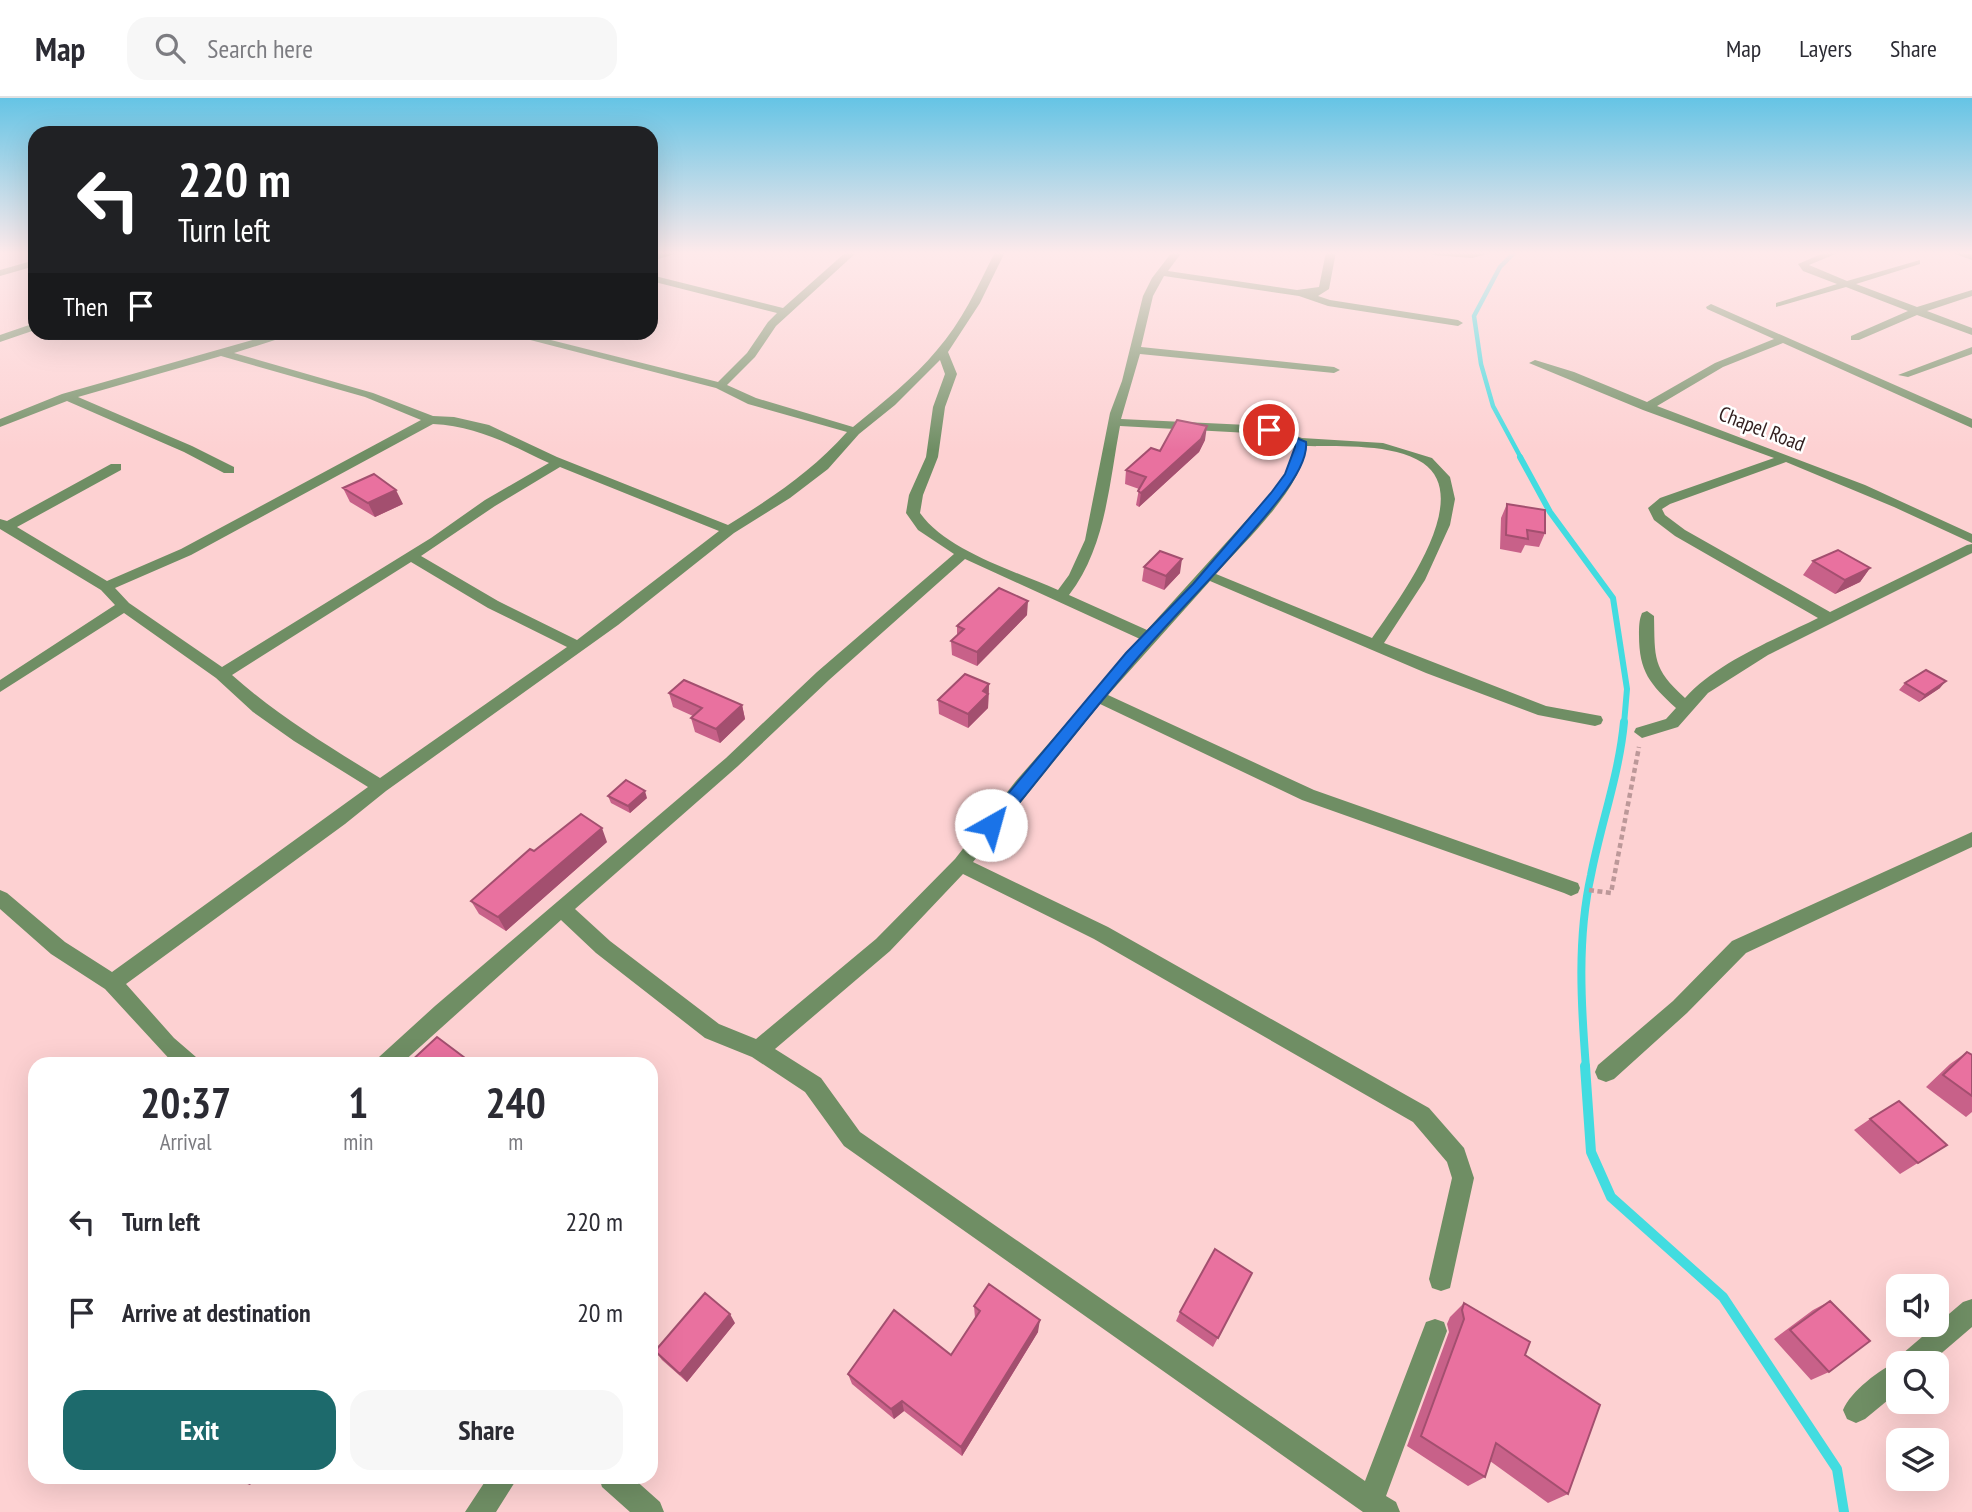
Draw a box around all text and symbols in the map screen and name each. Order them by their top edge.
search box [127,17,617,80]
text: Map [35,27,85,70]
icon: search [151,29,189,67]
text: Search here [207,32,313,65]
text: Map [1726,33,1761,64]
text: Layers [1799,33,1852,64]
text: Share [1890,33,1937,64]
text: 220 m [178,147,291,211]
icon: left [63,154,154,245]
text: Turn left [178,209,270,251]
icon: arrive [122,287,160,325]
text: Then [63,290,108,323]
pin [1239,400,1299,460]
street label: Chapel Road [1715,400,1809,457]
icon: arrive [1250,411,1288,449]
position arrow [954,788,1028,862]
text: 20:37 [140,1075,231,1130]
text: 1 [348,1075,368,1130]
text: 240 [486,1075,546,1130]
text: Arrival [160,1127,212,1156]
text: min [343,1127,373,1156]
text: m [508,1127,523,1156]
icon: left [63,1203,101,1241]
text: Turn left [122,1205,200,1238]
text: 220 m [565,1205,623,1238]
map controls [1886,1274,1949,1491]
button: sound [1886,1274,1949,1337]
icon: arrive [63,1294,101,1332]
text: Arrive at destination [122,1296,311,1329]
text: 20 m [577,1296,623,1329]
button: search [1886,1351,1949,1414]
button: Exit [63,1390,336,1470]
button: Share [350,1390,623,1470]
button: layers [1886,1428,1949,1491]

